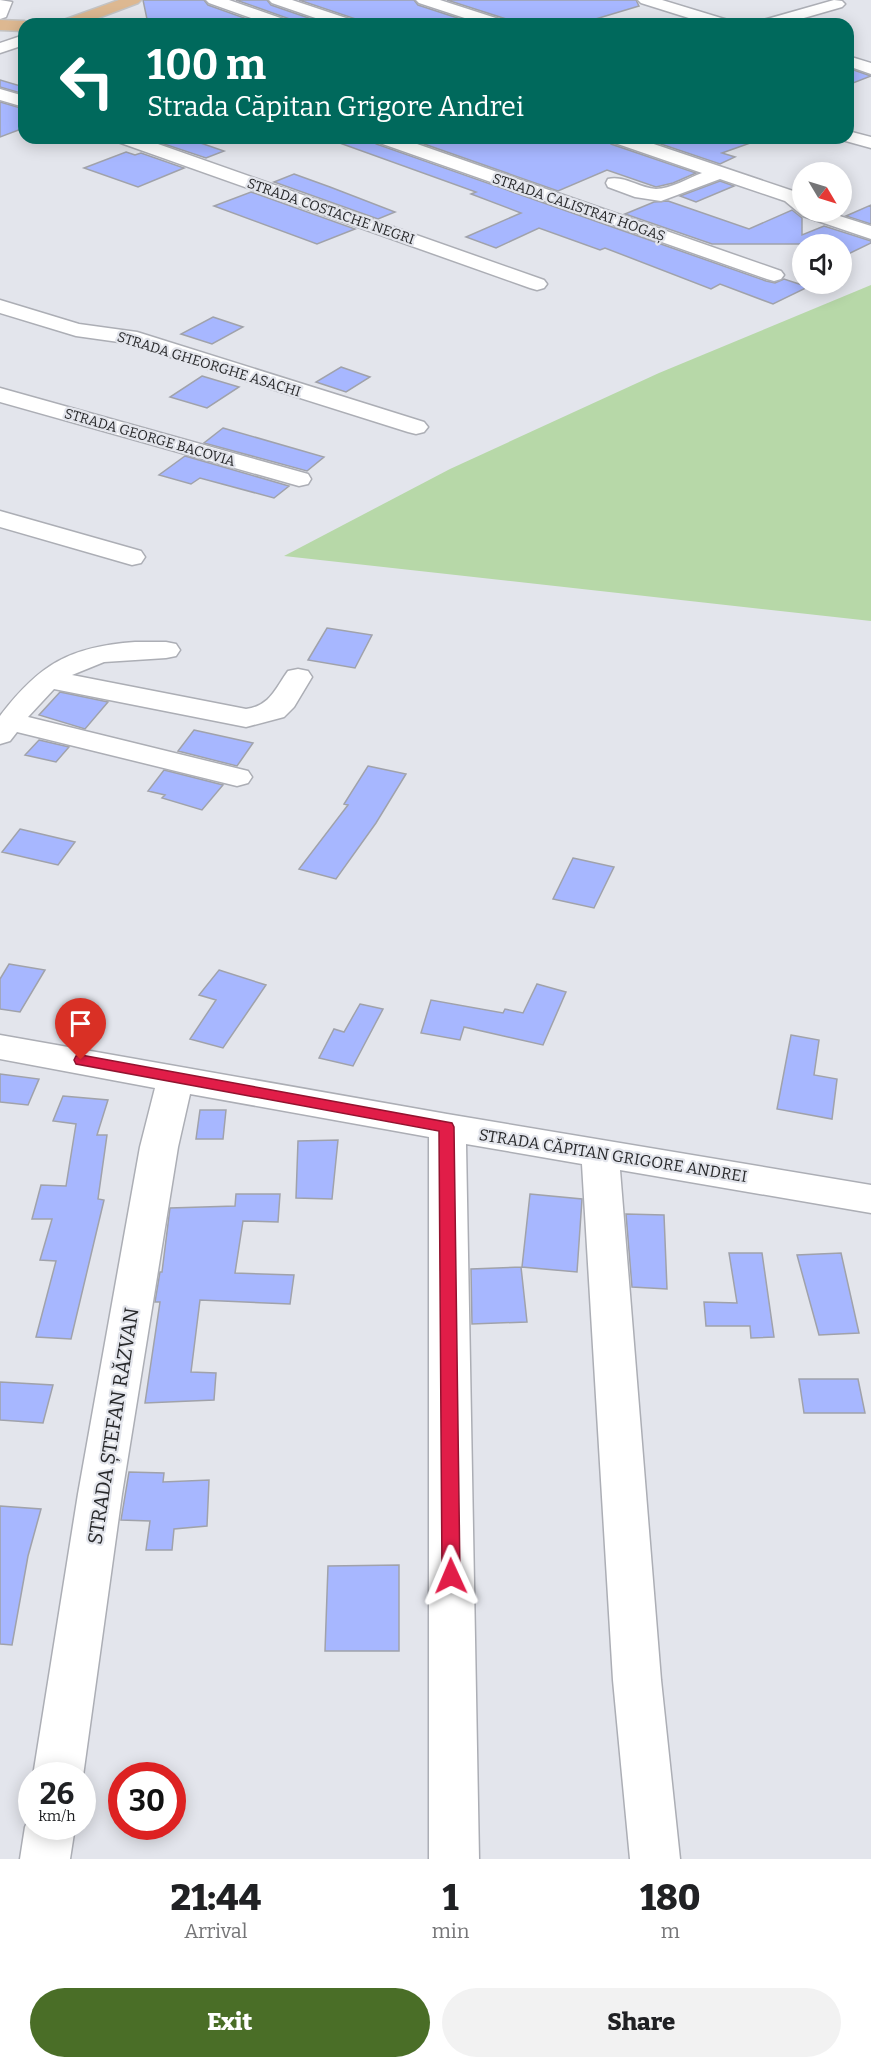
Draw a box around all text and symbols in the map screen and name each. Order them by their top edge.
text: 100 m [147,40,266,90]
icon: left [48,42,126,120]
text: Strada Căpitan Grigore Andrei [147,91,524,123]
north arrow [792,162,852,222]
map controls [792,162,852,294]
street label: STRADA CALISTRAT HOGAȘ [490,170,667,246]
street label: STRADA COSTACHE NEGRI [245,175,417,248]
button: sound [792,234,852,294]
street label: STRADA GHEORGHE ASACHI [115,328,303,401]
street label: STRADA GEORGE BACOVIA [62,405,237,470]
pin [55,998,106,1060]
icon: arrive [64,1007,97,1040]
street label: STRADA CĂPITAN GRIGORE ANDREI [478,1124,748,1186]
street label: STRADA ȘTEFAN RĂZVAN [82,1306,145,1546]
position arrow [419,1544,483,1608]
speed limit sign: 30 [108,1762,186,1840]
text: 26 [40,1776,74,1812]
text: km/h [38,1807,76,1825]
text: 21:44 [171,1876,261,1920]
text: 1 [443,1876,459,1920]
text: 180 [640,1876,700,1920]
text: Arrival [184,1919,248,1943]
text: min [432,1919,469,1943]
text: m [661,1919,680,1943]
button: Exit [30,1988,430,2057]
button: Share [442,1988,841,2057]

